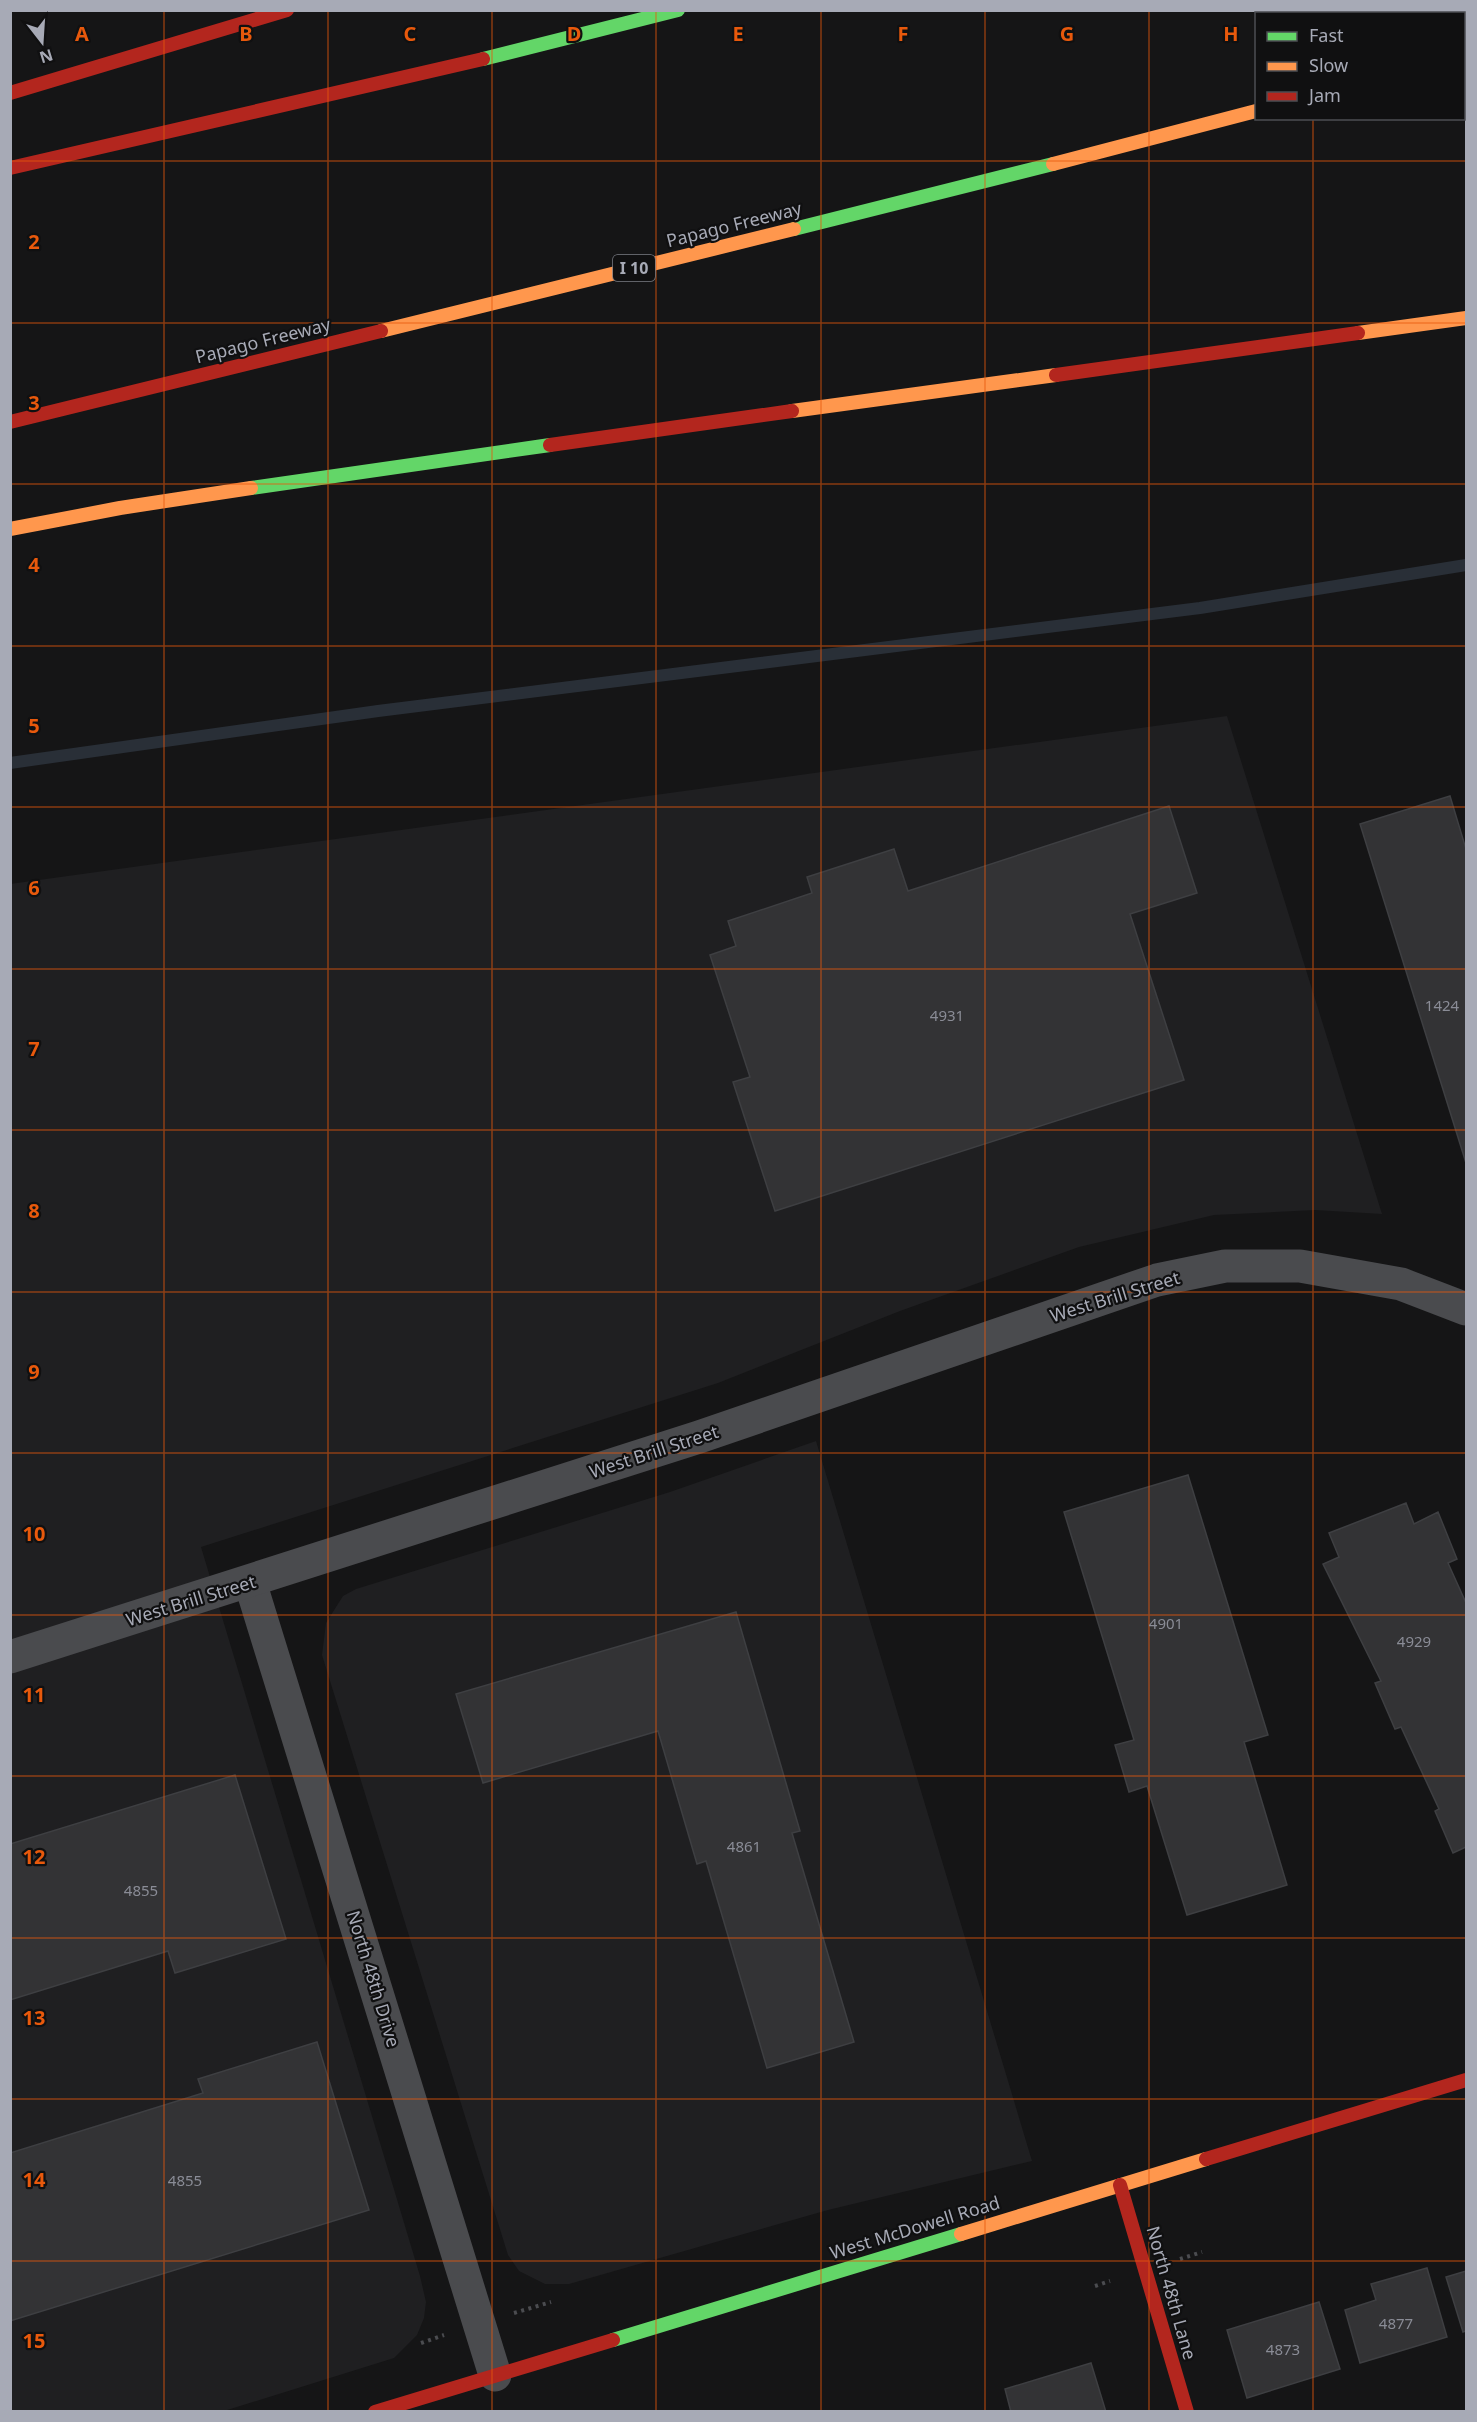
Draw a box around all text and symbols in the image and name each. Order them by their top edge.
north arrow [12,12,72,72]
legend [1255,12,1465,120]
text: A [75,20,89,47]
text: B [239,20,253,47]
text: C [404,20,417,47]
text: D [567,20,581,47]
text: E [732,20,744,47]
text: F [898,20,908,47]
text: G [1060,20,1074,47]
text: H [1223,20,1239,47]
text: Fast [1309,23,1344,47]
text: N [37,44,56,69]
text: Slow [1309,53,1348,77]
text: Jam [1307,83,1341,107]
street label: Papago Freeway [664,195,805,252]
text: 2 [28,228,40,255]
road number: I 10 [613,255,655,281]
street label: Papago Freeway [193,311,334,368]
text: 3 [28,389,40,416]
text: 4 [28,551,40,578]
text: 5 [28,712,40,739]
text: 6 [28,874,40,901]
house number: 1424 [1425,995,1460,1015]
house number: 4931 [930,1005,964,1025]
text: 7 [28,1035,40,1062]
text: 8 [28,1197,40,1224]
street label: West Brill Street [1047,1265,1183,1327]
text: 9 [28,1358,40,1385]
street label: West Brill Street [586,1419,722,1483]
text: 10 [23,1520,45,1547]
street label: West Brill Street [123,1569,259,1631]
house number: 4901 [1149,1613,1183,1633]
house number: 4929 [1397,1631,1431,1651]
text: 11 [23,1681,45,1708]
house number: 4861 [727,1836,761,1856]
text: 12 [23,1843,45,1870]
house number: 4855 [124,1880,158,1900]
street label: North 48th Drive [342,1907,406,2050]
text: 13 [23,2004,45,2031]
text: 14 [23,2166,46,2193]
house number: 4855 [168,2170,202,2190]
street label: West McDowell Road [827,2190,1003,2264]
street label: North 48th Lane [1141,2223,1203,2362]
house number: 4877 [1379,2313,1413,2333]
text: 15 [23,2327,45,2354]
house number: 4873 [1266,2339,1300,2359]

